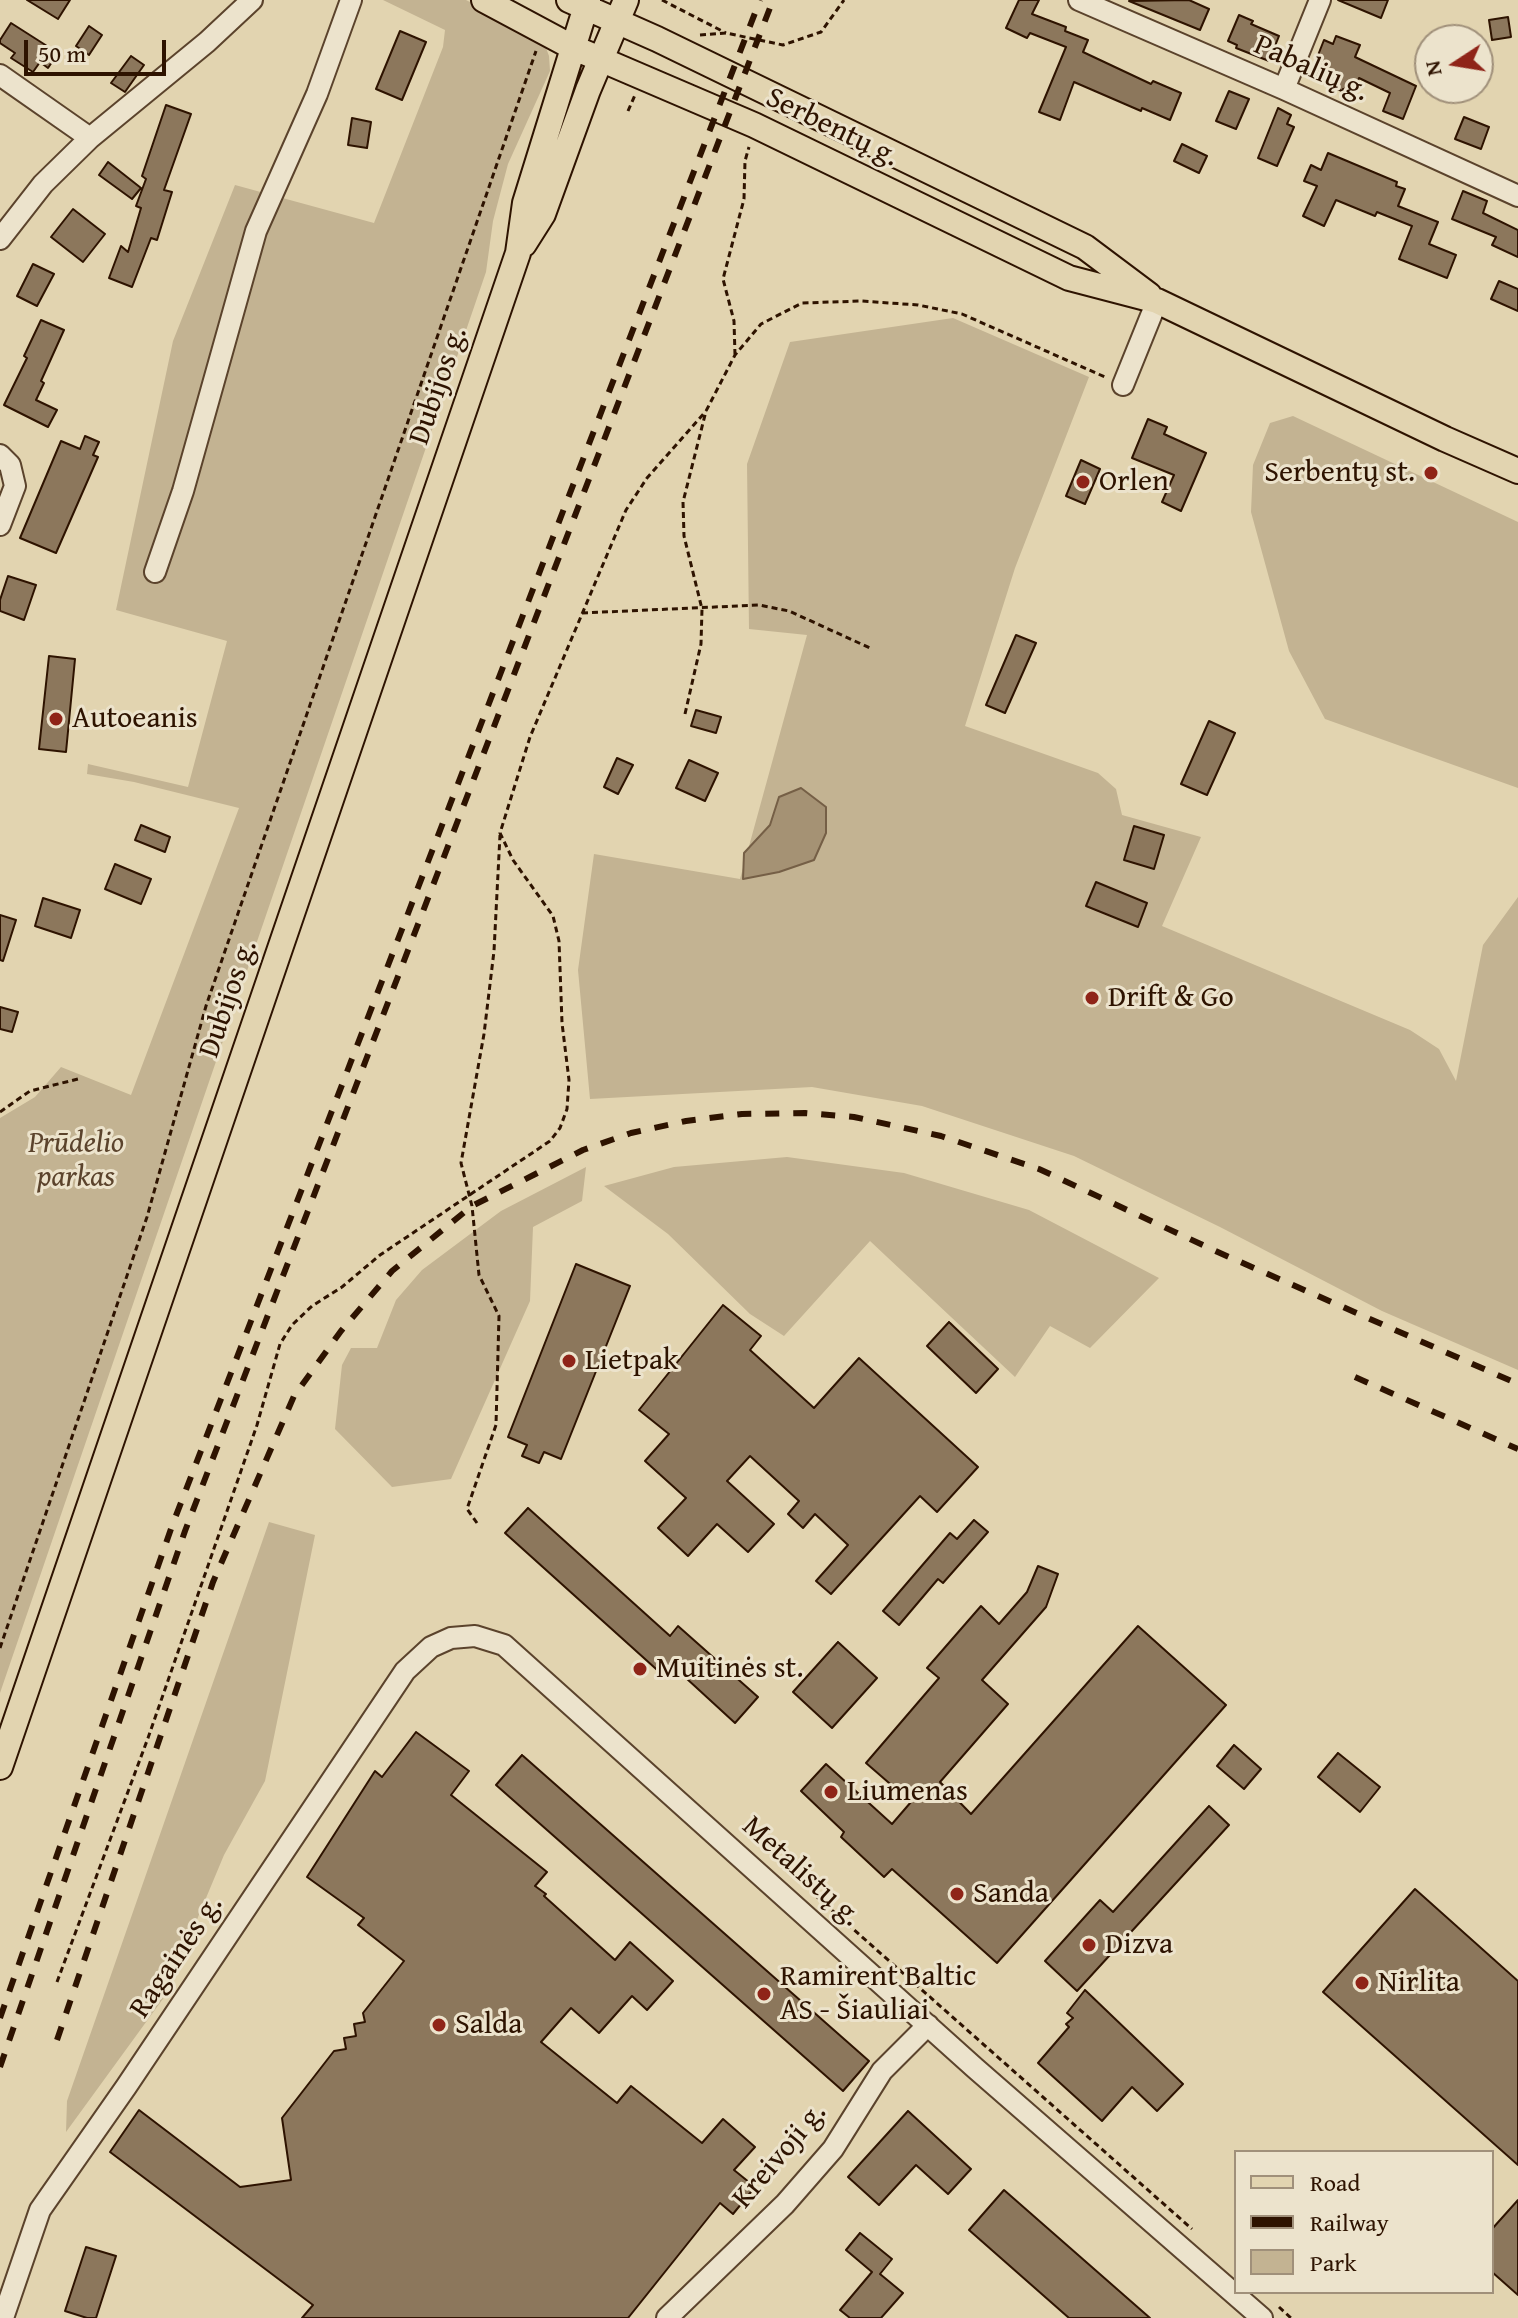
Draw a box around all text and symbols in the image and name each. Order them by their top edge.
scale bar [28,24,170,74]
north arrow [1414,24,1494,104]
street label: Pabalių g. [1248,28,1374,110]
text: 50 m [38,36,86,71]
text: N [1415,58,1450,79]
street label: Serbentų g. [760,80,904,176]
street label: Dubijos g. [402,322,476,450]
place label: Serbentų st. [1264,455,1415,491]
place label: Orlen [1099,464,1169,500]
marker: Serbentų st. [1422,464,1440,482]
marker: Orlen [1074,473,1092,491]
place label: Autoeanis [72,701,198,737]
marker: Autoeanis [47,710,65,728]
street label: Dubijos g. [192,935,266,1063]
place label: Drift & Go [1108,980,1234,1016]
marker: Drift & Go [1083,989,1101,1007]
park label: Prūdelio parkas [28,1126,124,1196]
place label: Lietpak [585,1343,678,1379]
marker: Lietpak [560,1352,578,1370]
place label: Muitinės st. [656,1651,803,1687]
marker: Muitinės st. [631,1660,649,1678]
place label: Liumenas [847,1774,968,1810]
marker: Liumenas [822,1783,840,1801]
street label: Metalistų g. [734,1809,868,1935]
place label: Sanda [973,1876,1049,1912]
marker: Sanda [948,1885,966,1903]
street label: Ragainės g. [123,1889,231,2025]
place label: Dizva [1105,1927,1173,1963]
marker: Dizva [1080,1936,1098,1954]
place label: Ramirent Baltic AS - Šiauliai [780,1959,976,2030]
place label: Nirlita [1378,1965,1460,2001]
marker: Nirlita [1353,1974,1371,1992]
marker: Ramirent Baltic AS - Šiauliai [755,1985,773,2003]
place label: Salda [455,2007,522,2043]
marker: Salda [430,2016,448,2034]
street label: Kreivoji g. [725,2096,835,2216]
legend [1234,2150,1494,2294]
text: Road [1310,2165,1360,2200]
text: Railway [1310,2205,1389,2240]
text: Park [1310,2245,1356,2280]

